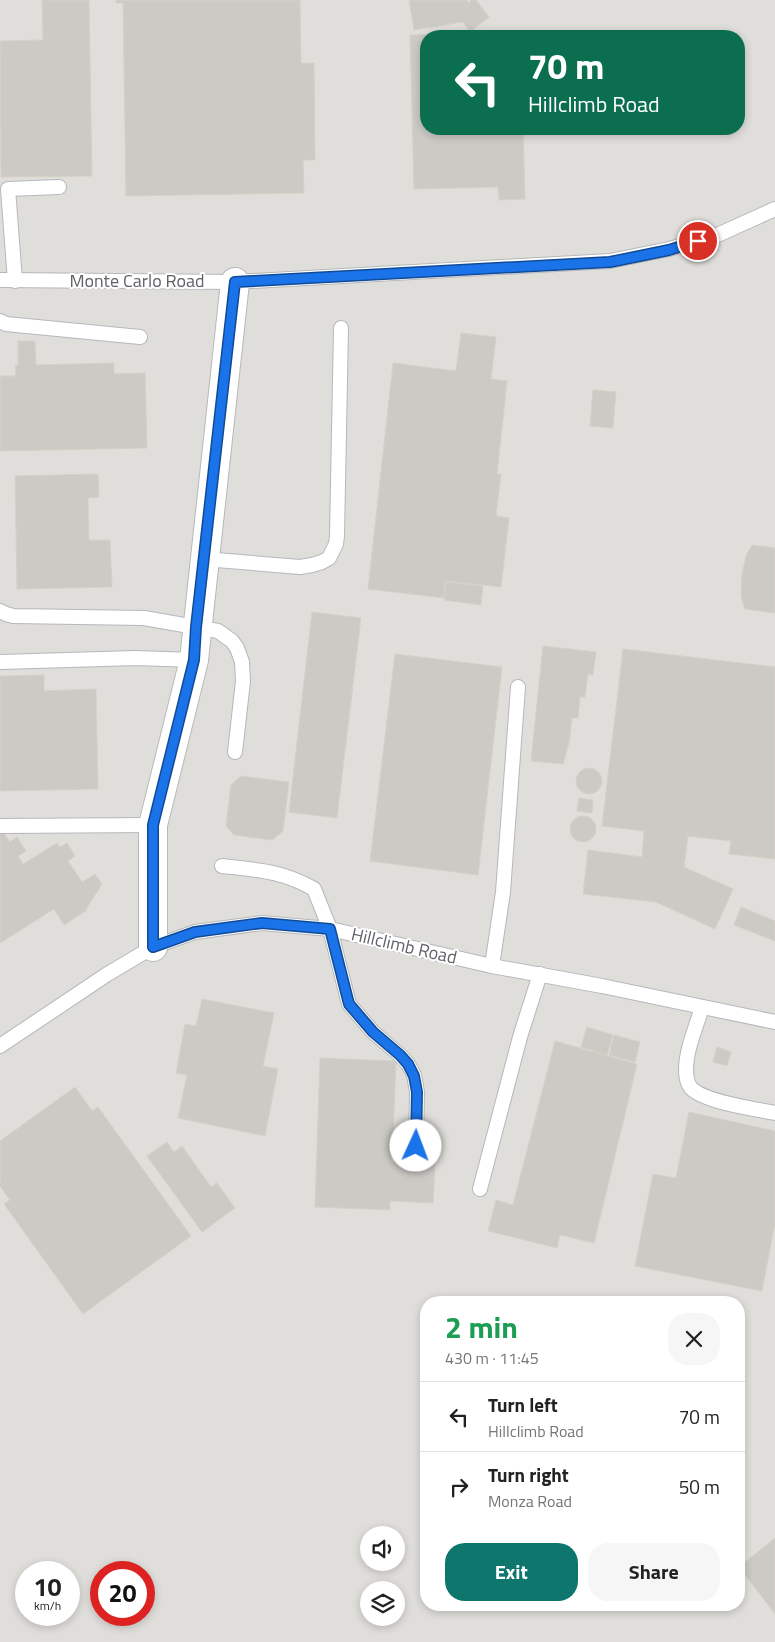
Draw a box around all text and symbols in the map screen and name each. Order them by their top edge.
text: 70 m [528,39,604,93]
icon: left [445,50,510,115]
text: Hillclimb Road [528,87,660,121]
pin [677,220,719,262]
icon: arrive [684,227,712,255]
street label: Monte Carlo Road [69,267,205,294]
street label: Hillclimb Road [349,920,460,971]
position arrow [389,1119,441,1171]
text: 2 min [445,1304,518,1350]
button: close [668,1313,720,1365]
text: 430 m · 11:45 [445,1346,539,1370]
text: Turn left [488,1390,558,1419]
text: 70 m [679,1402,720,1431]
icon: left [445,1403,473,1431]
text: Hillclimb Road [488,1419,584,1443]
text: Turn right [488,1460,569,1489]
text: 50 m [679,1472,720,1501]
icon: right [445,1473,473,1501]
text: Monza Road [488,1489,572,1513]
map controls [360,1526,405,1626]
button: sound [360,1526,405,1571]
button: Exit [445,1543,578,1601]
button: Share [588,1543,720,1601]
speed limit sign: 20 [90,1561,155,1626]
text: 10 [33,1568,62,1606]
button: layers [360,1581,405,1626]
text: km/h [34,1596,61,1615]

